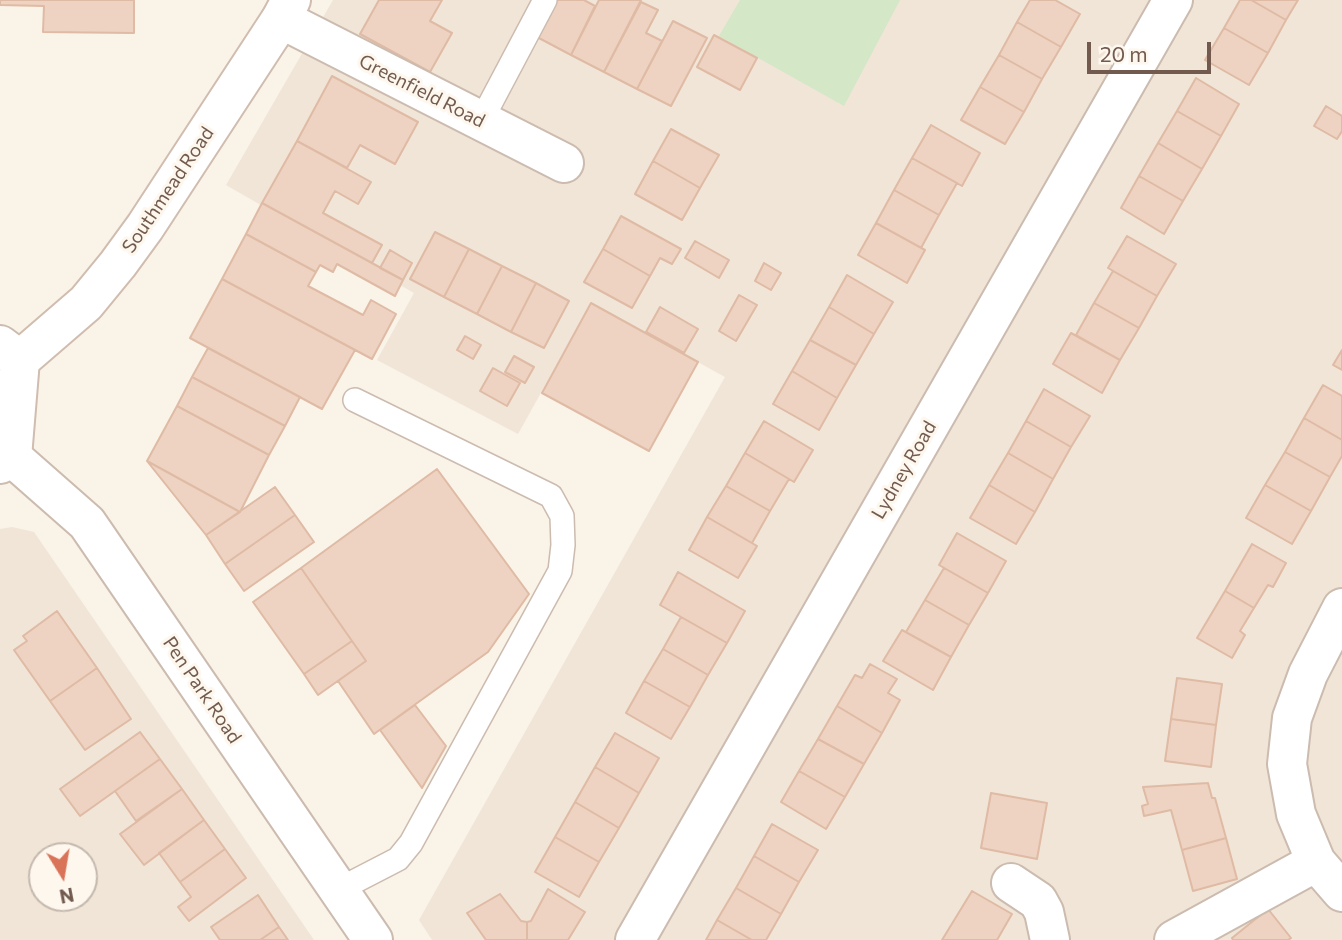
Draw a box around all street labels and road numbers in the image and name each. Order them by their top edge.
street label: Greenfield Road [355,49,489,133]
street label: Southmead Road [117,123,219,257]
street label: Lydney Road [867,417,941,523]
street label: Pen Park Road [158,632,246,748]

